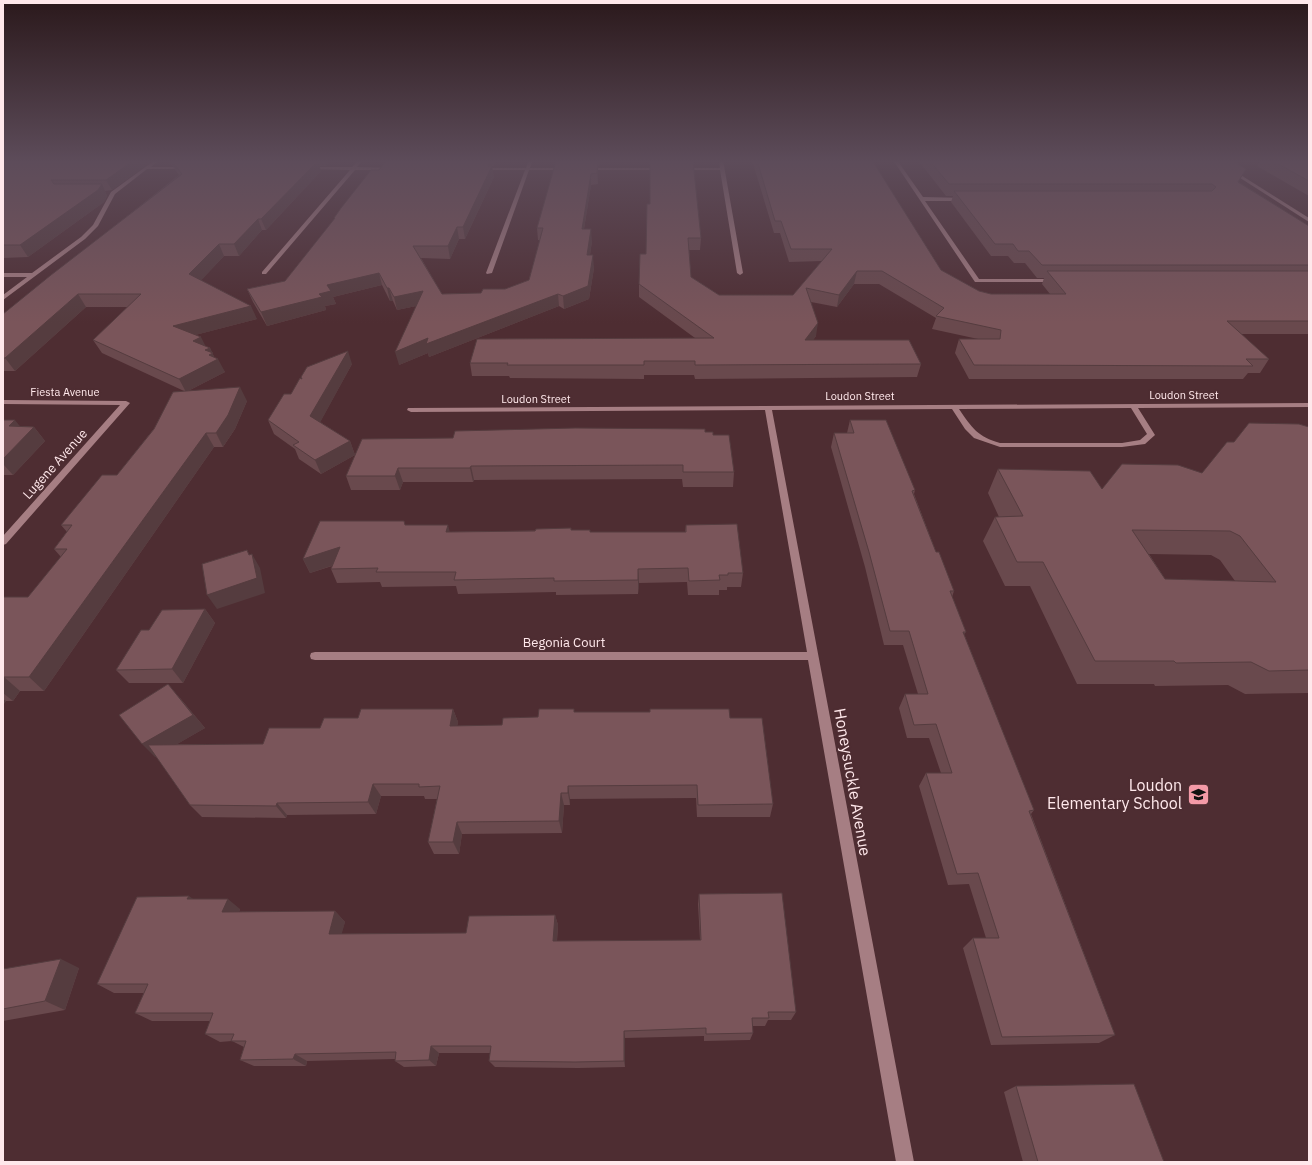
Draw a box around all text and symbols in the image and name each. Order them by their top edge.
street label: Fiesta Avenue [30,385,100,399]
street label: Loudon Street [1149,388,1219,402]
street label: Loudon Street [825,389,895,403]
street label: Loudon Street [501,392,571,406]
street label: Lugene Avenue [19,425,91,503]
street label: Begonia Court [523,634,605,651]
street label: Honeysuckle Avenue [830,707,876,858]
place label: Loudon Elementary School [1047,775,1182,813]
school or university icon: Loudon Elementary School [1185,781,1211,807]

